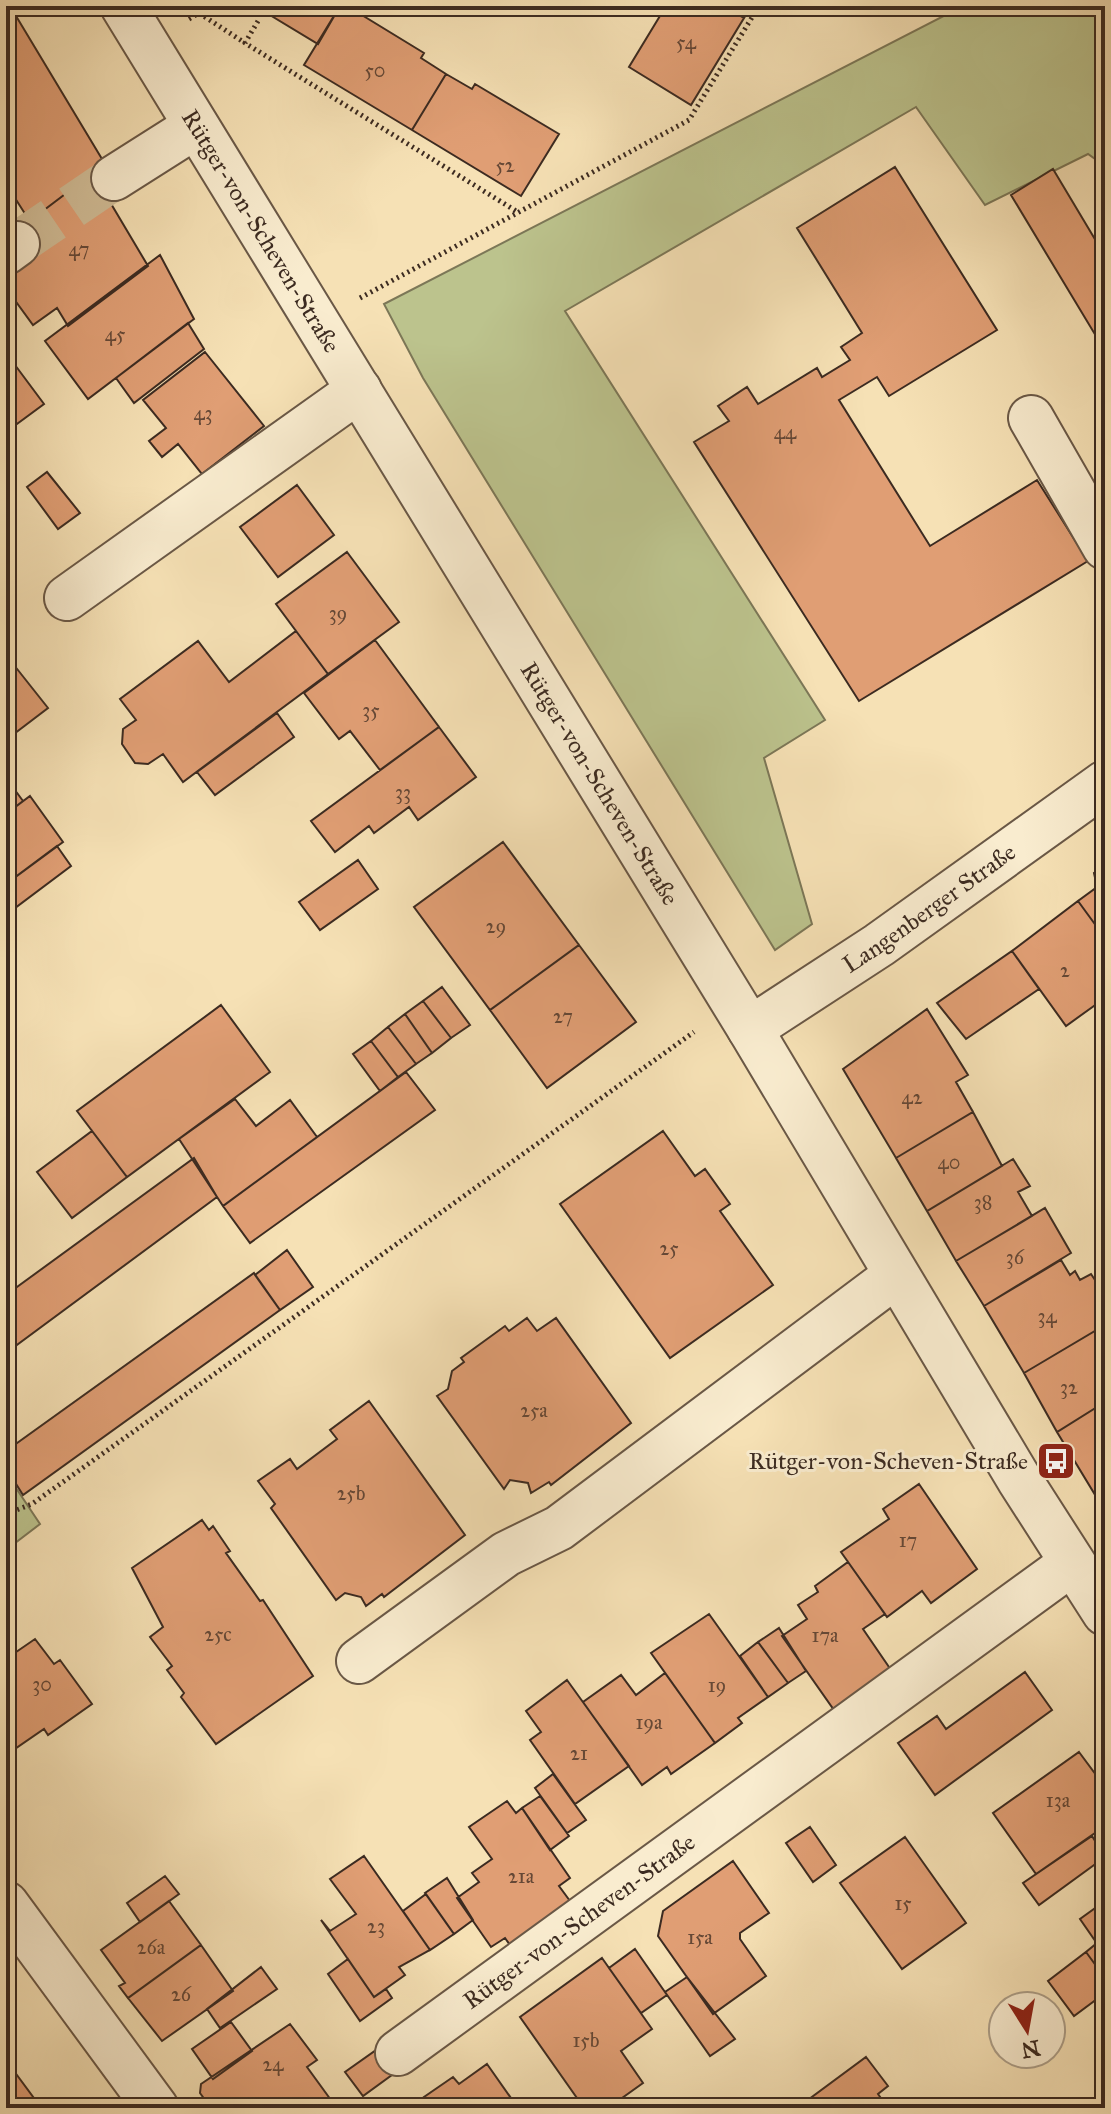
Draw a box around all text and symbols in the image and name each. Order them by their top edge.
house number: 54 [676,30,697,54]
house number: 50 [365,58,385,82]
street label: Rütger-von-Scheven-Straße [175,104,347,358]
house number: 52 [495,153,515,177]
house number: 47 [69,237,89,261]
house number: 45 [105,322,125,346]
house number: 43 [193,401,213,425]
house number: 44 [774,420,797,444]
house number: 39 [329,601,347,625]
street label: Rütger-von-Scheven-Straße [514,657,685,911]
house number: 35 [362,698,380,722]
house number: 33 [395,780,411,804]
street label: Langenberger Straße [837,837,1021,980]
house number: 29 [486,914,506,938]
house number: 2 [1060,958,1070,982]
house number: 27 [553,1004,573,1028]
house number: 42 [901,1085,923,1109]
house number: 40 [938,1150,960,1174]
house number: 38 [974,1190,992,1214]
house number: 25 [659,1236,679,1260]
house number: 36 [1006,1245,1025,1269]
house number: 34 [1037,1304,1057,1328]
house number: 32 [1060,1375,1078,1399]
house number: 25a [520,1398,548,1422]
bus stop icon: Rütger-von-Scheven-Straße [1035,1440,1077,1482]
place label: Rütger-von-Scheven-Straße [749,1446,1028,1476]
house number: 25b [337,1481,366,1505]
house number: 17 [899,1528,917,1552]
house number: 25c [204,1622,232,1646]
house number: 17a [811,1623,839,1647]
house number: 30 [32,1672,52,1696]
house number: 19 [708,1673,726,1697]
house number: 19a [636,1710,663,1734]
house number: 21 [570,1741,588,1765]
house number: 13a [1046,1788,1071,1812]
street label: Rütger-von-Scheven-Straße [457,1827,701,2016]
house number: 21a [508,1864,535,1888]
house number: 15 [894,1891,912,1915]
house number: 23 [367,1914,385,1938]
house number: 15a [687,1925,713,1949]
house number: 26a [137,1935,166,1959]
house number: 26 [171,1982,192,2006]
north arrow [987,1990,1067,2070]
house number: 15b [573,2028,600,2052]
text: N [1019,2034,1042,2064]
house number: 24 [262,2052,284,2076]

